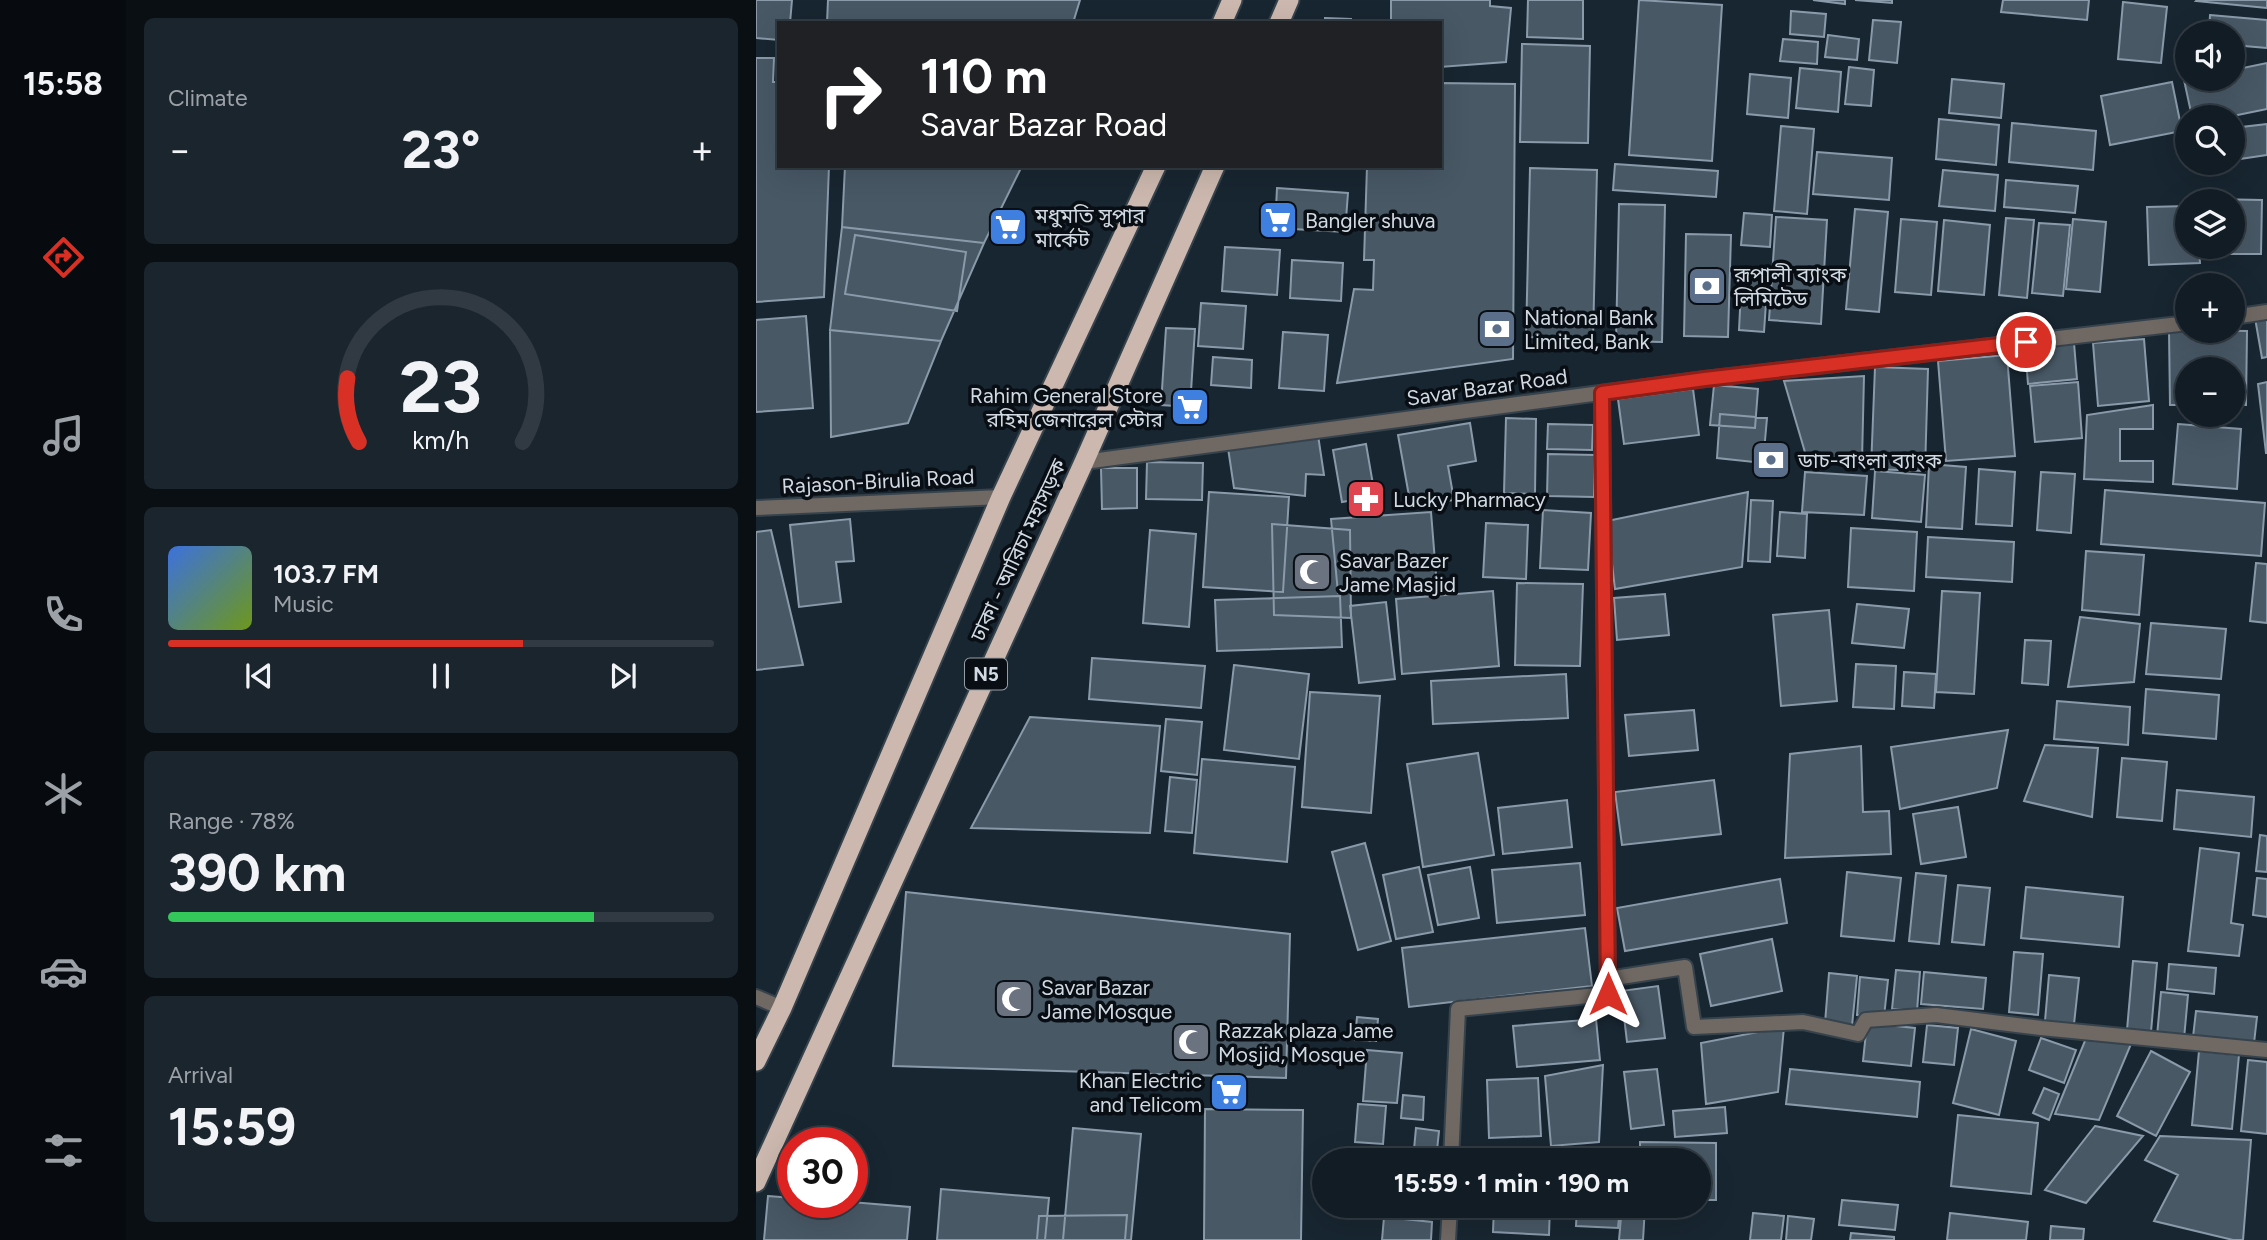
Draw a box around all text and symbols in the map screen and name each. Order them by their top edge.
map controls [2175,21,2245,427]
button: sound [2175,21,2245,91]
text: 110 m [920,46,1048,105]
icon: right [805,49,896,140]
text: 15:58 [23,65,103,103]
text: Climate [168,84,247,112]
button: search [2175,105,2245,175]
text: Savar Bazar Road [920,106,1167,144]
text: 23° [402,119,480,181]
text: − [168,127,192,173]
text: + [690,127,714,173]
button: layers [2175,189,2245,259]
supermarket icon: Bangler shuva [1257,199,1299,241]
place label: মধুমতি সুপার মার্কেট [1034,203,1146,252]
supermarket icon: মধুমতি সুপার মার্কেট [987,206,1029,248]
place label: Bangler shuva [1305,208,1436,233]
icon: directions [39,233,88,282]
place label: রূপালী ব্যাংক লিমিটেড [1733,262,1848,311]
bank icon: রূপালী ব্যাংক লিমিটেড [1686,265,1728,307]
button: + [2175,273,2245,343]
place label: National Bank Limited, Bank [1524,305,1654,354]
bank icon: National Bank Limited, Bank [1476,308,1518,350]
pin [1996,312,2056,372]
icon: arrive [2007,323,2045,361]
text: 23 [400,343,482,430]
button: − [2175,357,2245,427]
street label: Savar Bazar Road [1405,363,1569,411]
place label: Rahim General Store রহিম জেনারেল স্টোর [970,383,1163,432]
supermarket icon: Rahim General Store রহিম জেনারেল স্টোর [1169,386,1211,428]
icon: music [39,411,88,460]
text: km/h [412,424,470,454]
bank icon: ডাচ-বাংলা ব্যাংক [1750,439,1792,481]
place label: ডাচ-বাংলা ব্যাংক [1797,448,1943,473]
street label: ঢাকা - আরিচা মহাসড়ক [964,454,1072,646]
street label: Rajason-Birulia Road [781,463,975,499]
pharmacy icon: Lucky Pharmacy [1345,478,1387,520]
place label: Lucky Pharmacy [1393,487,1546,512]
place label: Savar Bazer Jame Masjid [1339,548,1456,597]
mosque icon: Savar Bazer Jame Masjid [1291,551,1333,593]
text: 103.7 FM [273,558,379,590]
icon: phone [39,590,88,639]
text: Music [273,590,334,618]
icon: previous [240,657,278,695]
icon: pause [422,657,460,695]
icon: next [604,657,642,695]
road number: N5 [965,659,1007,690]
icon: climate [39,769,88,818]
text: Range · 78% [168,807,295,835]
text: 390 km [168,842,346,904]
icon: car [39,947,88,996]
position arrow [1571,957,1645,1031]
place label: Savar Bazar Jame Mosque [1041,975,1172,1024]
mosque icon: Savar Bazar Jame Mosque [993,978,1035,1020]
place label: Razzak plaza Jame Mosjid, Mosque [1218,1018,1393,1067]
mosque icon: Razzak plaza Jame Mosjid, Mosque [1170,1021,1212,1063]
text: Arrival [168,1061,233,1089]
place label: Khan Electric and Telicom [1079,1068,1202,1117]
supermarket icon: Khan Electric and Telicom [1208,1071,1250,1113]
text: 15:59 [168,1096,296,1158]
icon: filters [39,1126,88,1175]
speed limit sign: 30 [777,1127,868,1218]
text: 15:59 · 1 min · 190 m [1394,1167,1629,1199]

